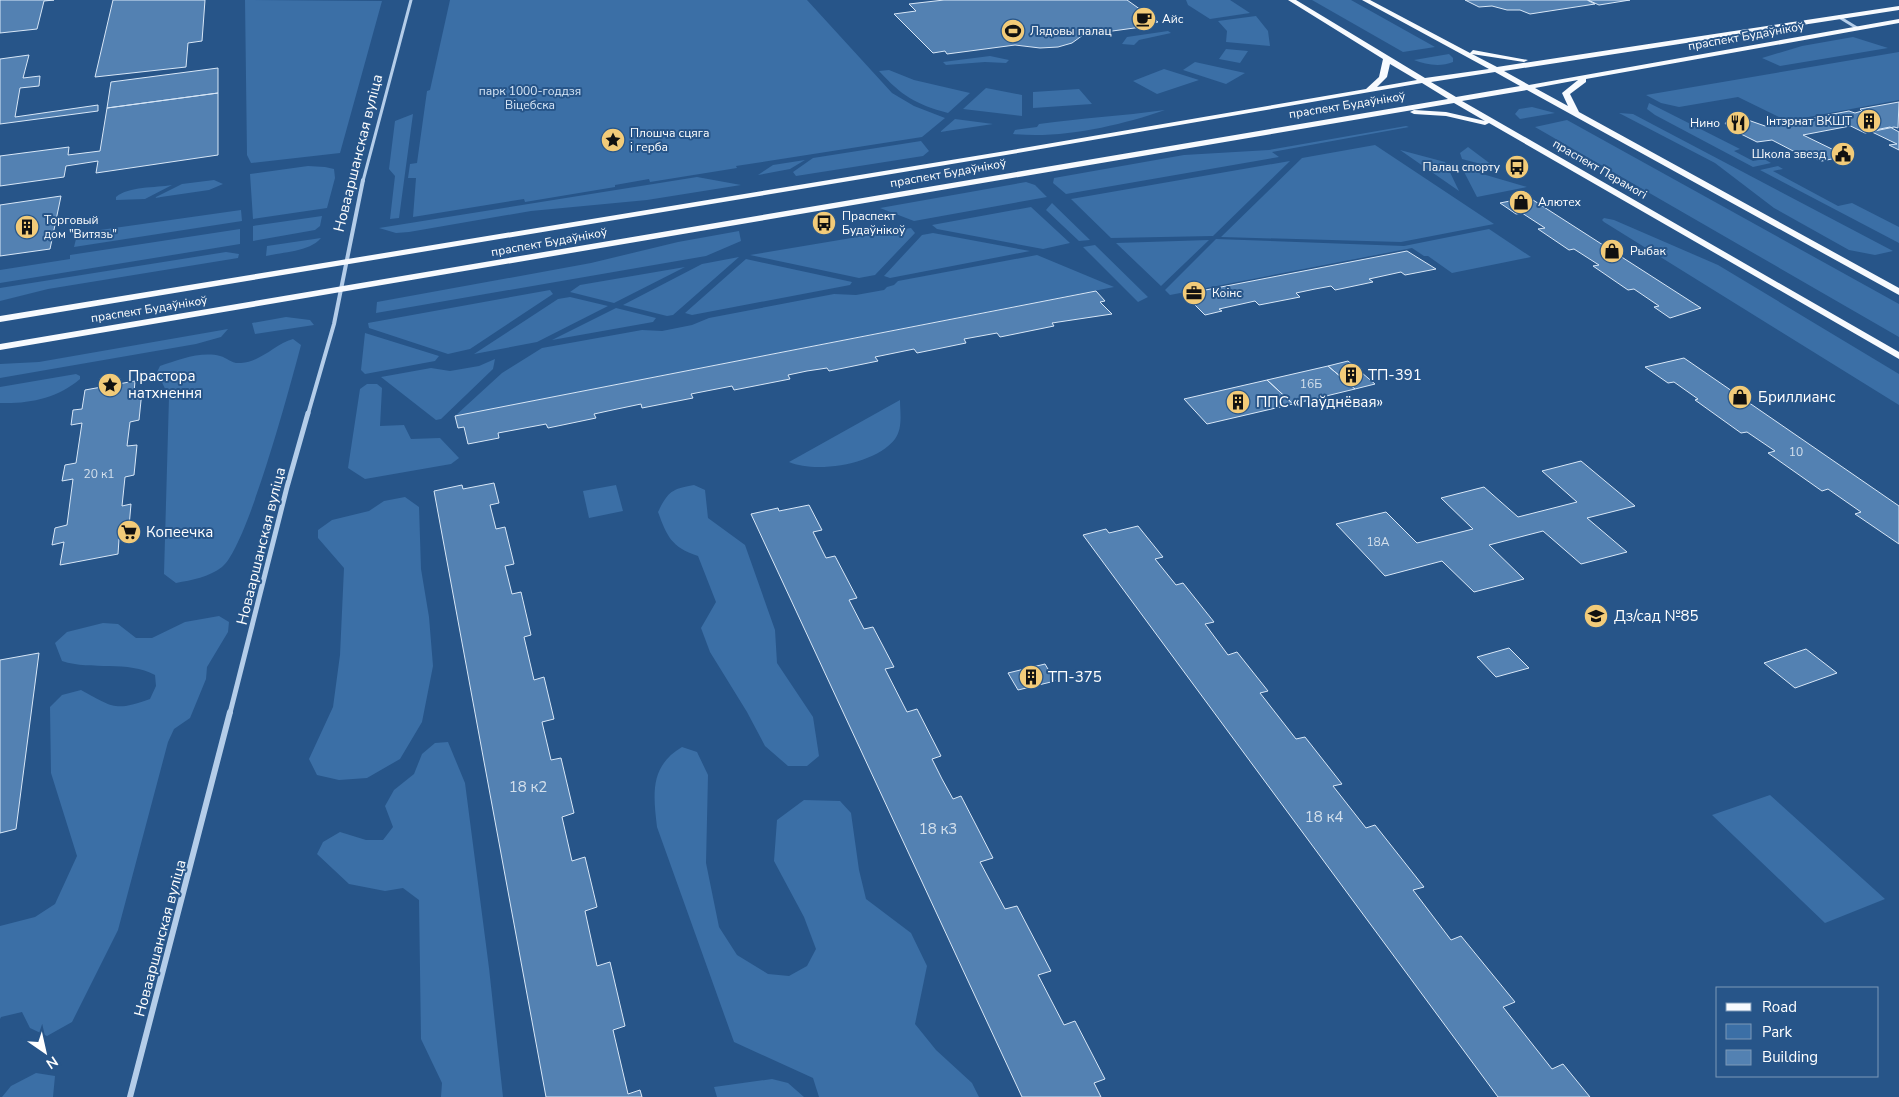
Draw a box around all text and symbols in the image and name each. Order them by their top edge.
cafe icon: Айс [1131,6,1157,32]
place label: Айс [1162,11,1184,27]
sports icon: Лядовы палац [1000,18,1026,44]
street label: праспект Будаўнікоў [1687,18,1806,54]
place label: Лядовы палац [1030,23,1112,39]
street label: Новааршанская вуліца [329,72,387,234]
park label: парк 1000-годдзя Віцебска [479,83,581,113]
street label: праспект Будаўнікоў [1288,88,1407,122]
building icon: Інтэрнат ВКШТ [1856,108,1882,134]
restaurant icon: Нино [1725,110,1751,136]
place label: Інтэрнат ВКШТ [1766,113,1853,129]
place label: Нино [1690,115,1720,131]
place label: Плошча сцяга і герба [630,125,710,155]
place icon: Плошча сцяга і герба [600,127,626,153]
street label: праспект Перамогі [1550,135,1650,203]
public building icon: Школа звезд [1830,141,1856,167]
place label: Школа звезд [1752,146,1826,162]
bus stop icon: Палац спорту [1504,154,1530,180]
street label: праспект Будаўнікоў [889,155,1008,191]
place label: Палац спорту [1423,159,1501,175]
shop icon: Алютех [1508,189,1534,215]
place label: Алютех [1538,194,1582,210]
place label: Праспект Будаўнікоў [842,208,906,238]
bus stop icon: Праспект Будаўнікоў [811,210,837,236]
place label: Торговый дом "Витязь" [44,212,117,242]
building icon: Торговый дом "Витязь" [14,214,40,240]
street label: праспект Будаўнікоў [490,224,609,260]
shop icon: Рыбак [1599,238,1625,264]
place label: Рыбак [1630,243,1666,259]
office icon: Коінс [1181,280,1207,306]
place label: Коінс [1212,285,1242,301]
street label: праспект Будаўнікоў [90,292,209,326]
building icon: ТП-391 [1338,362,1364,388]
place label: ТП-391 [1368,365,1422,385]
place label: Прастора натхнення [128,366,202,403]
place icon: Прастора натхнення [97,372,123,398]
house number: 16Б [1300,376,1322,392]
shop icon: Бриллианс [1727,384,1753,410]
place label: Бриллианс [1758,387,1836,407]
building icon: ППС «Паўднёвая» [1225,389,1251,415]
place label: ППС «Паўднёвая» [1256,392,1383,412]
house number: 10 [1789,444,1803,460]
street label: Новааршанская вуліца [232,465,290,627]
house number: 20 к1 [84,466,115,482]
supermarket icon: Копеечка [116,519,142,545]
place label: Копеечка [146,522,213,542]
house number: 18А [1366,534,1390,550]
school or university icon: Дз/сад №85 [1583,603,1609,629]
place label: Дз/сад №85 [1614,606,1699,626]
building icon: ТП-375 [1018,664,1044,690]
place label: ТП-375 [1048,667,1102,687]
house number: 18 к2 [509,777,547,797]
house number: 18 к4 [1305,807,1343,827]
house number: 18 к3 [919,819,957,839]
street label: Новааршанская вуліца [129,857,191,1019]
legend [1716,987,1879,1077]
text: Road [1762,997,1797,1017]
text: Park [1762,1022,1792,1042]
north arrow [20,1027,70,1077]
text: Building [1762,1047,1818,1067]
text: N [42,1052,62,1073]

